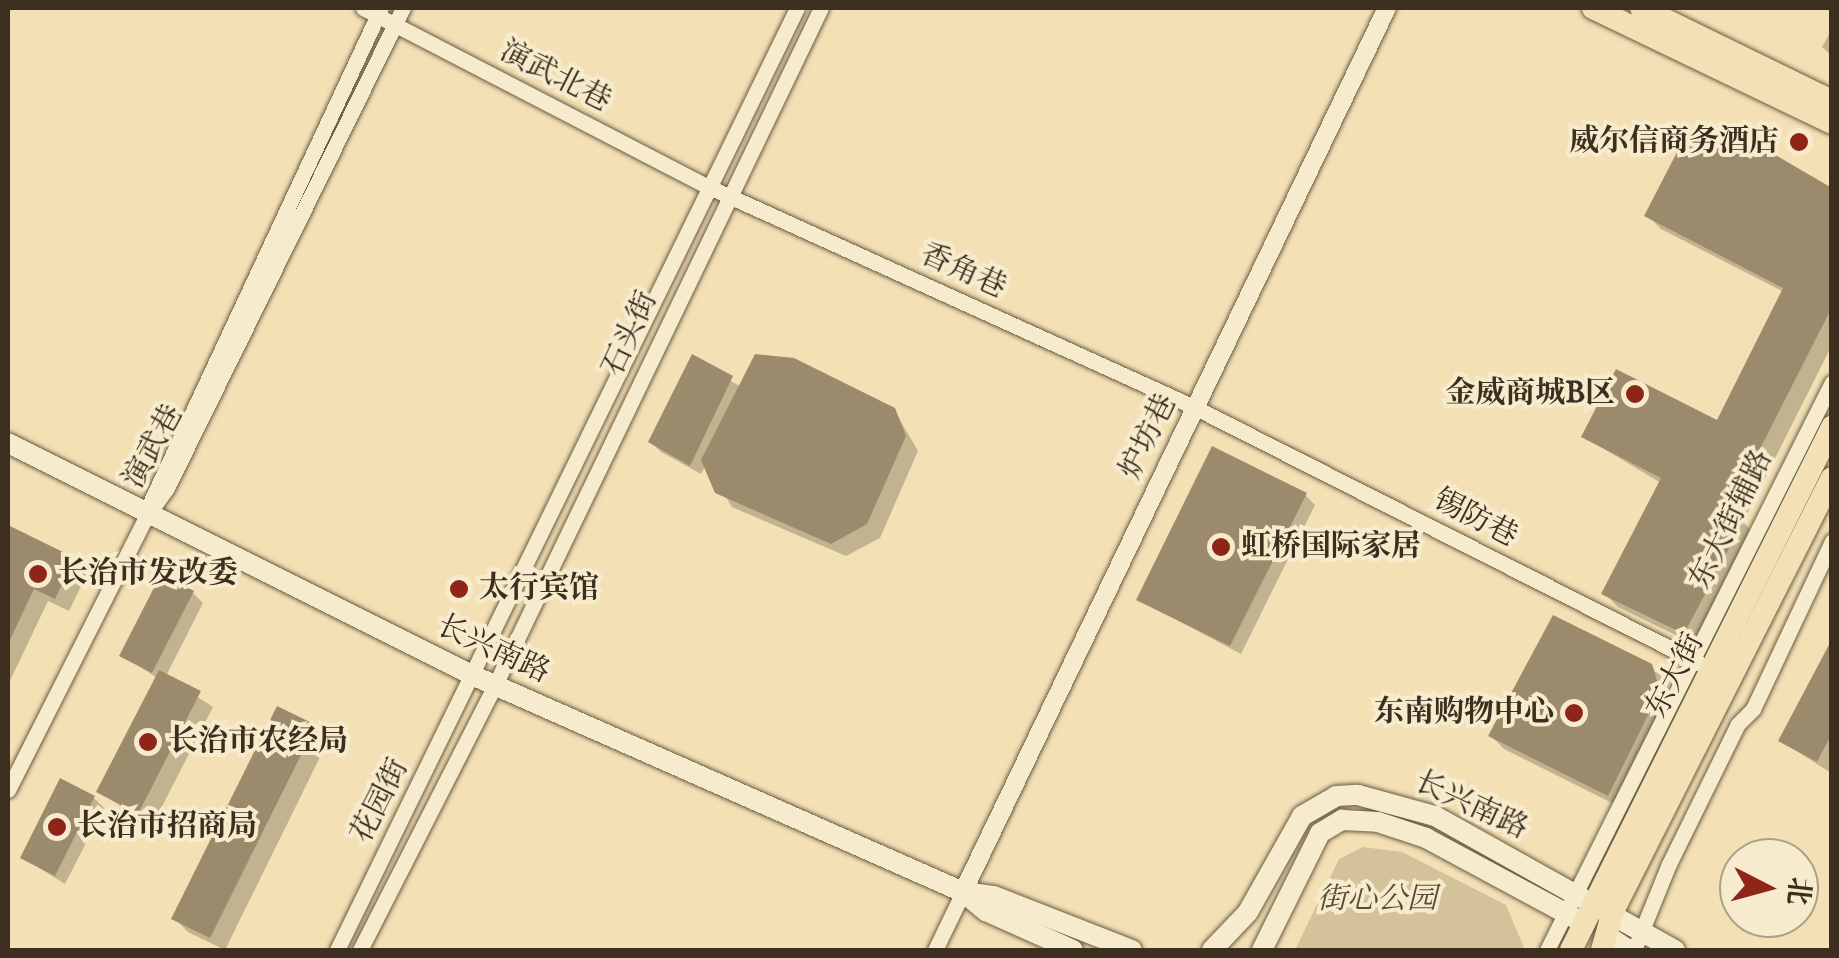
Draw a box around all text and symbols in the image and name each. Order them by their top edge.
street label: 演武北巷 [493,34,617,120]
place label: 威尔信商务酒店 [1569,124,1779,160]
marker: 威尔信商务酒店 [1788,131,1810,153]
street label: 香角巷 [915,237,1011,307]
street label: 石头街 [596,286,666,382]
place label: 金威商城B区 [1445,376,1615,412]
marker: 金威商城B区 [1624,383,1646,405]
street label: 炉坊巷 [1113,389,1185,485]
street label: 演武巷 [116,399,192,495]
street label: 东大街辅路 [1683,445,1781,595]
street label: 锡防巷 [1427,483,1523,555]
place label: 虹桥国际家居 [1241,529,1421,565]
marker: 虹桥国际家居 [1210,536,1232,558]
place label: 长治市发改委 [58,556,238,592]
marker: 长治市发改委 [27,563,49,585]
place label: 太行宾馆 [479,571,599,607]
marker: 太行宾馆 [448,578,470,600]
street label: 长兴南路 [431,608,555,692]
street label: 东大街 [1640,628,1712,724]
place label: 东南购物中心 [1374,695,1554,731]
marker: 东南购物中心 [1563,702,1585,724]
place label: 长治市农经局 [168,724,348,760]
marker: 长治市农经局 [137,731,159,753]
street label: 花园街 [345,753,417,849]
street label: 长兴南路 [1409,764,1533,848]
place label: 长治市招商局 [77,809,257,845]
marker: 长治市招商局 [46,816,68,838]
north arrow [1719,838,1819,938]
text: 北 [1778,875,1816,907]
park label: 街心公园 [1317,882,1437,918]

